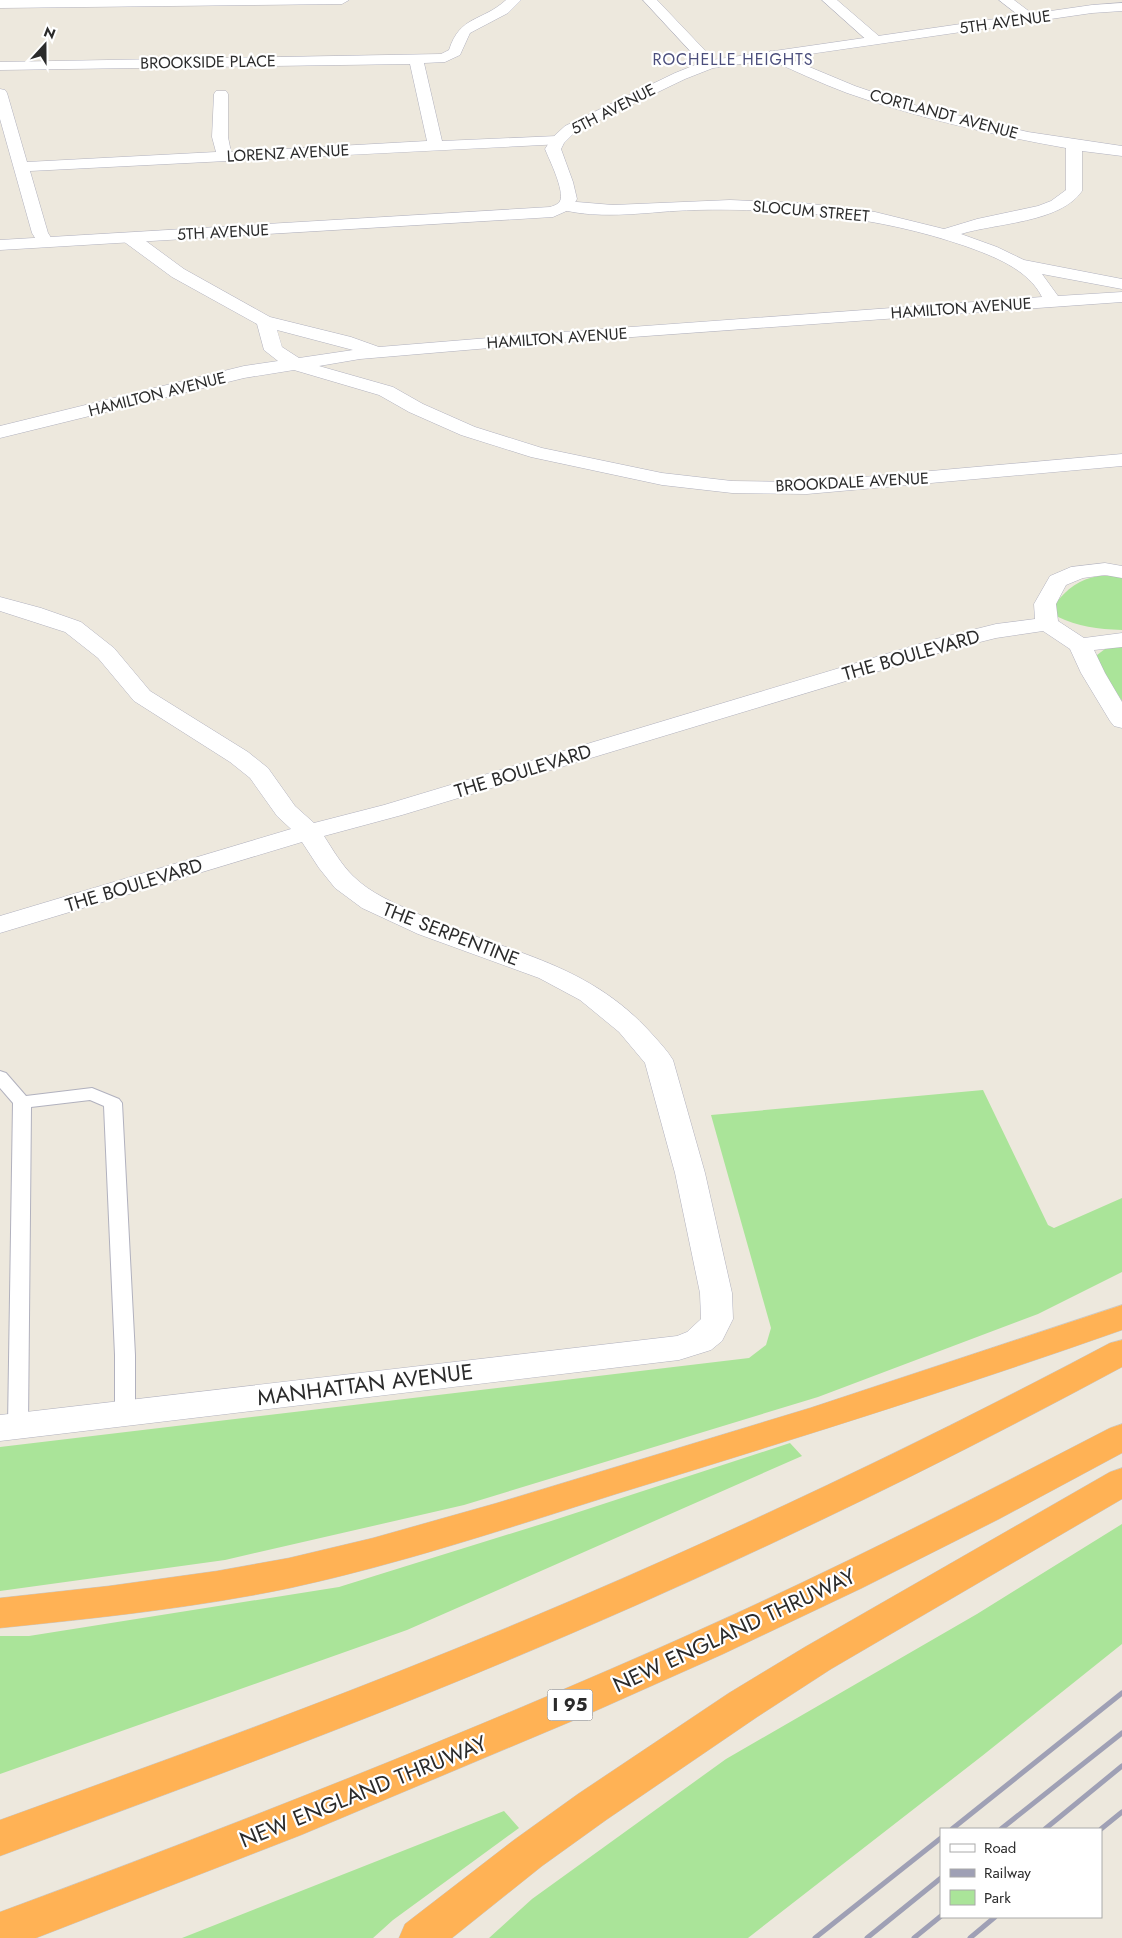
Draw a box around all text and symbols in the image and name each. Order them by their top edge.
street label: 5TH AVENUE [958,4,1052,40]
north arrow [20,20,70,70]
text: N [41,22,58,44]
district label: ROCHELLE HEIGHTS [652,48,814,71]
street label: BROOKSIDE PLACE [140,49,276,75]
street label: 5TH AVENUE [567,78,659,140]
street label: CORTLANDT AVENUE [867,83,1021,145]
street label: LORENZ AVENUE [226,138,350,168]
street label: SLOCUM STREET [752,194,871,228]
street label: 5TH AVENUE [176,218,270,246]
street label: HAMILTON AVENUE [890,292,1032,324]
street label: HAMILTON AVENUE [486,322,628,354]
street label: HAMILTON AVENUE [86,366,228,422]
street label: BROOKDALE AVENUE [775,466,929,498]
street label: THE BOULEVARD [839,622,983,688]
street label: THE BOULEVARD [451,737,595,805]
street label: THE BOULEVARD [62,851,206,919]
street label: THE SERPENTINE [379,896,523,972]
street label: MANHATTAN AVENUE [255,1355,475,1413]
street label: NEW ENGLAND THRUWAY [607,1559,861,1700]
road number: I 95 [548,1690,592,1720]
street label: NEW ENGLAND THRUWAY [234,1726,492,1855]
legend [940,1828,1102,1918]
text: Road [984,1837,1016,1859]
text: Railway [984,1862,1031,1884]
text: Park [984,1887,1011,1909]

